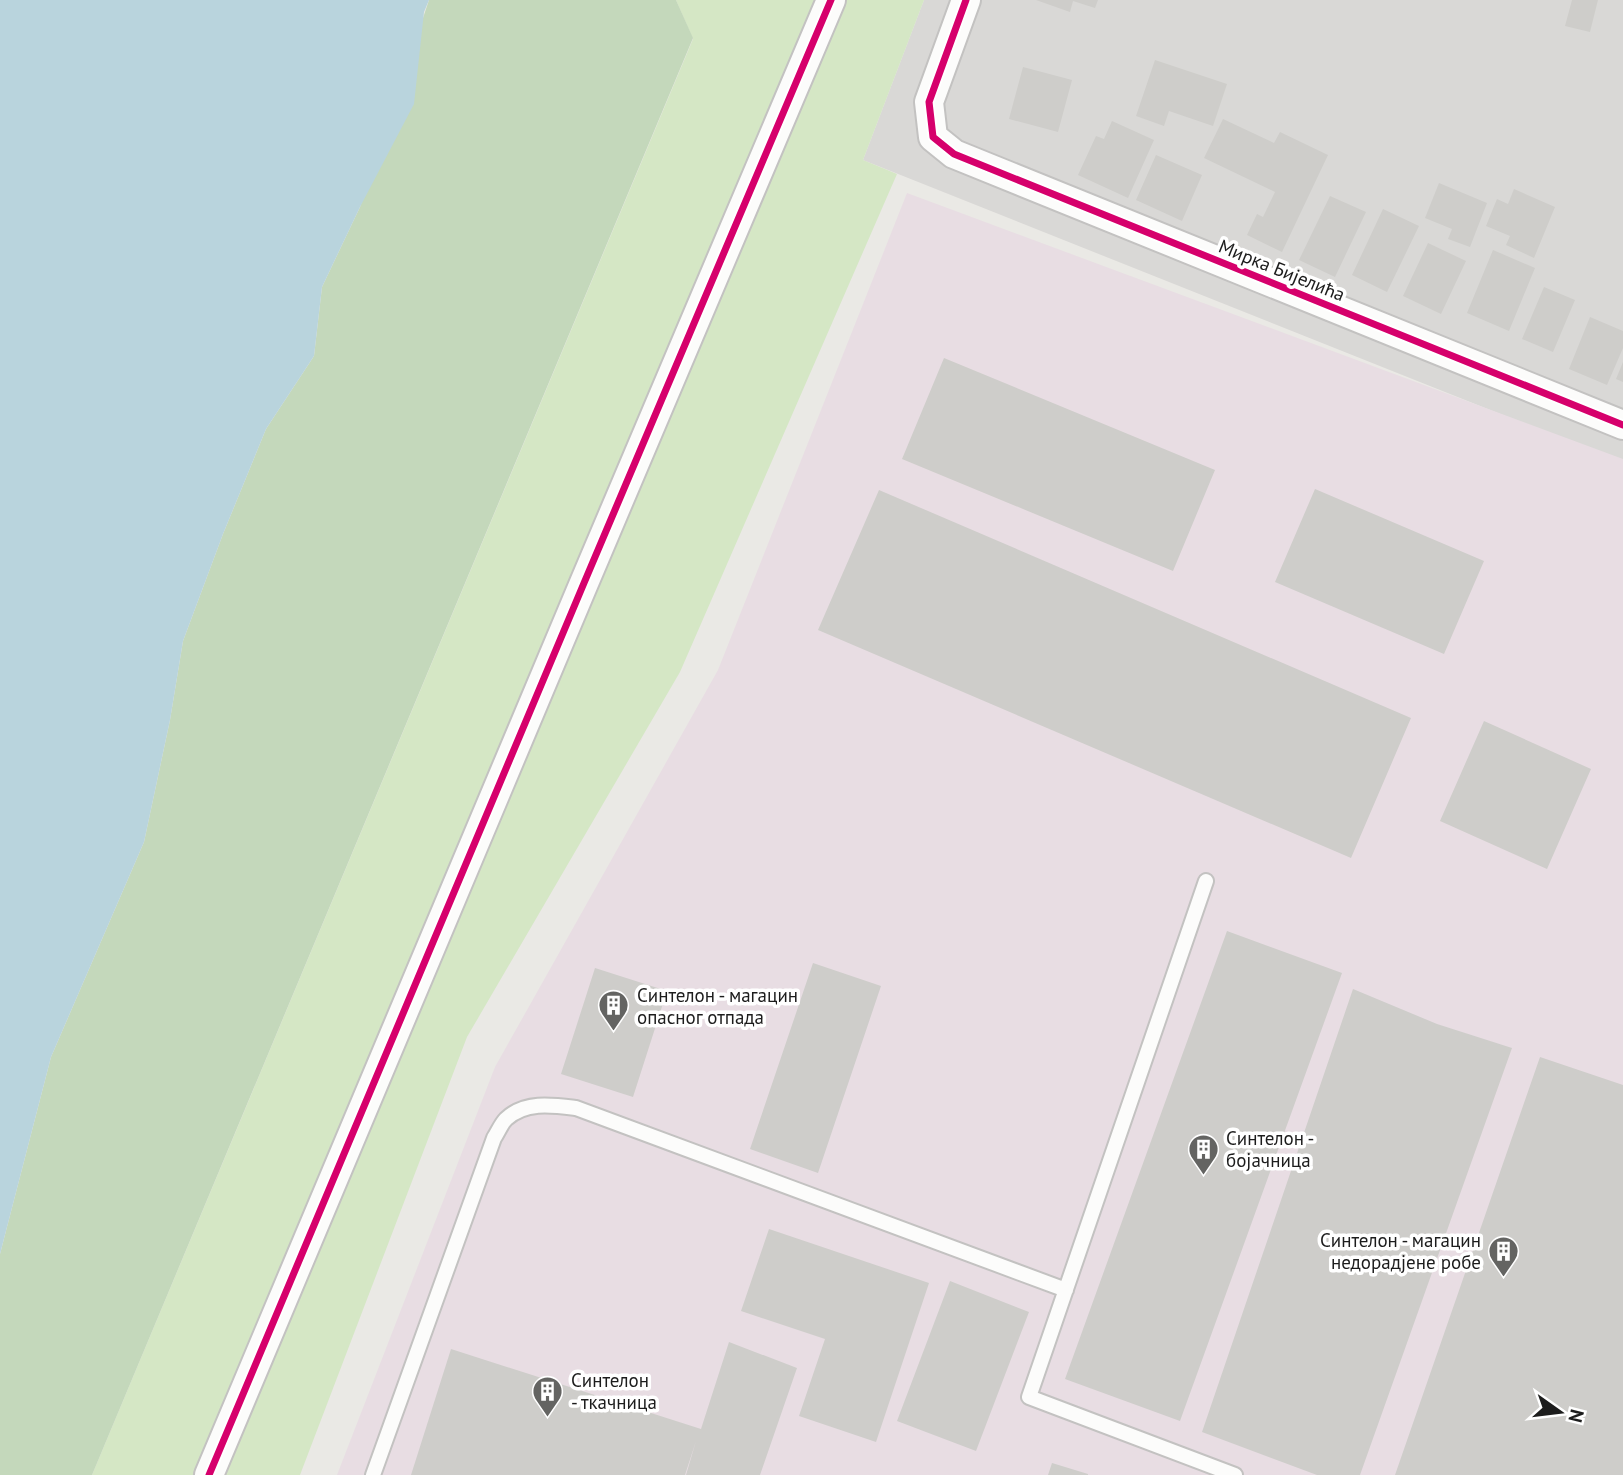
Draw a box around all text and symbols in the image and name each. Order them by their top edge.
street label: Мирка Бијелића [1215,234,1349,306]
place label: Синтелон - магацин опасног отпада [637,983,798,1029]
building icon: Синтелон - магацин опасног отпада [597,989,631,1033]
place label: Синтелон - бојачница [1226,1126,1314,1172]
building icon: Синтелон - бојачница [1186,1132,1220,1176]
place label: Синтелон - магацин недорадјене робе [1320,1228,1481,1274]
building icon: Синтелон - магацин недорадјене робе [1487,1234,1521,1278]
place label: Синтелон - ткачница [571,1368,657,1414]
building icon: Синтелон - ткачница [531,1374,565,1418]
north arrow [1525,1377,1595,1447]
text: N [1563,1407,1590,1425]

